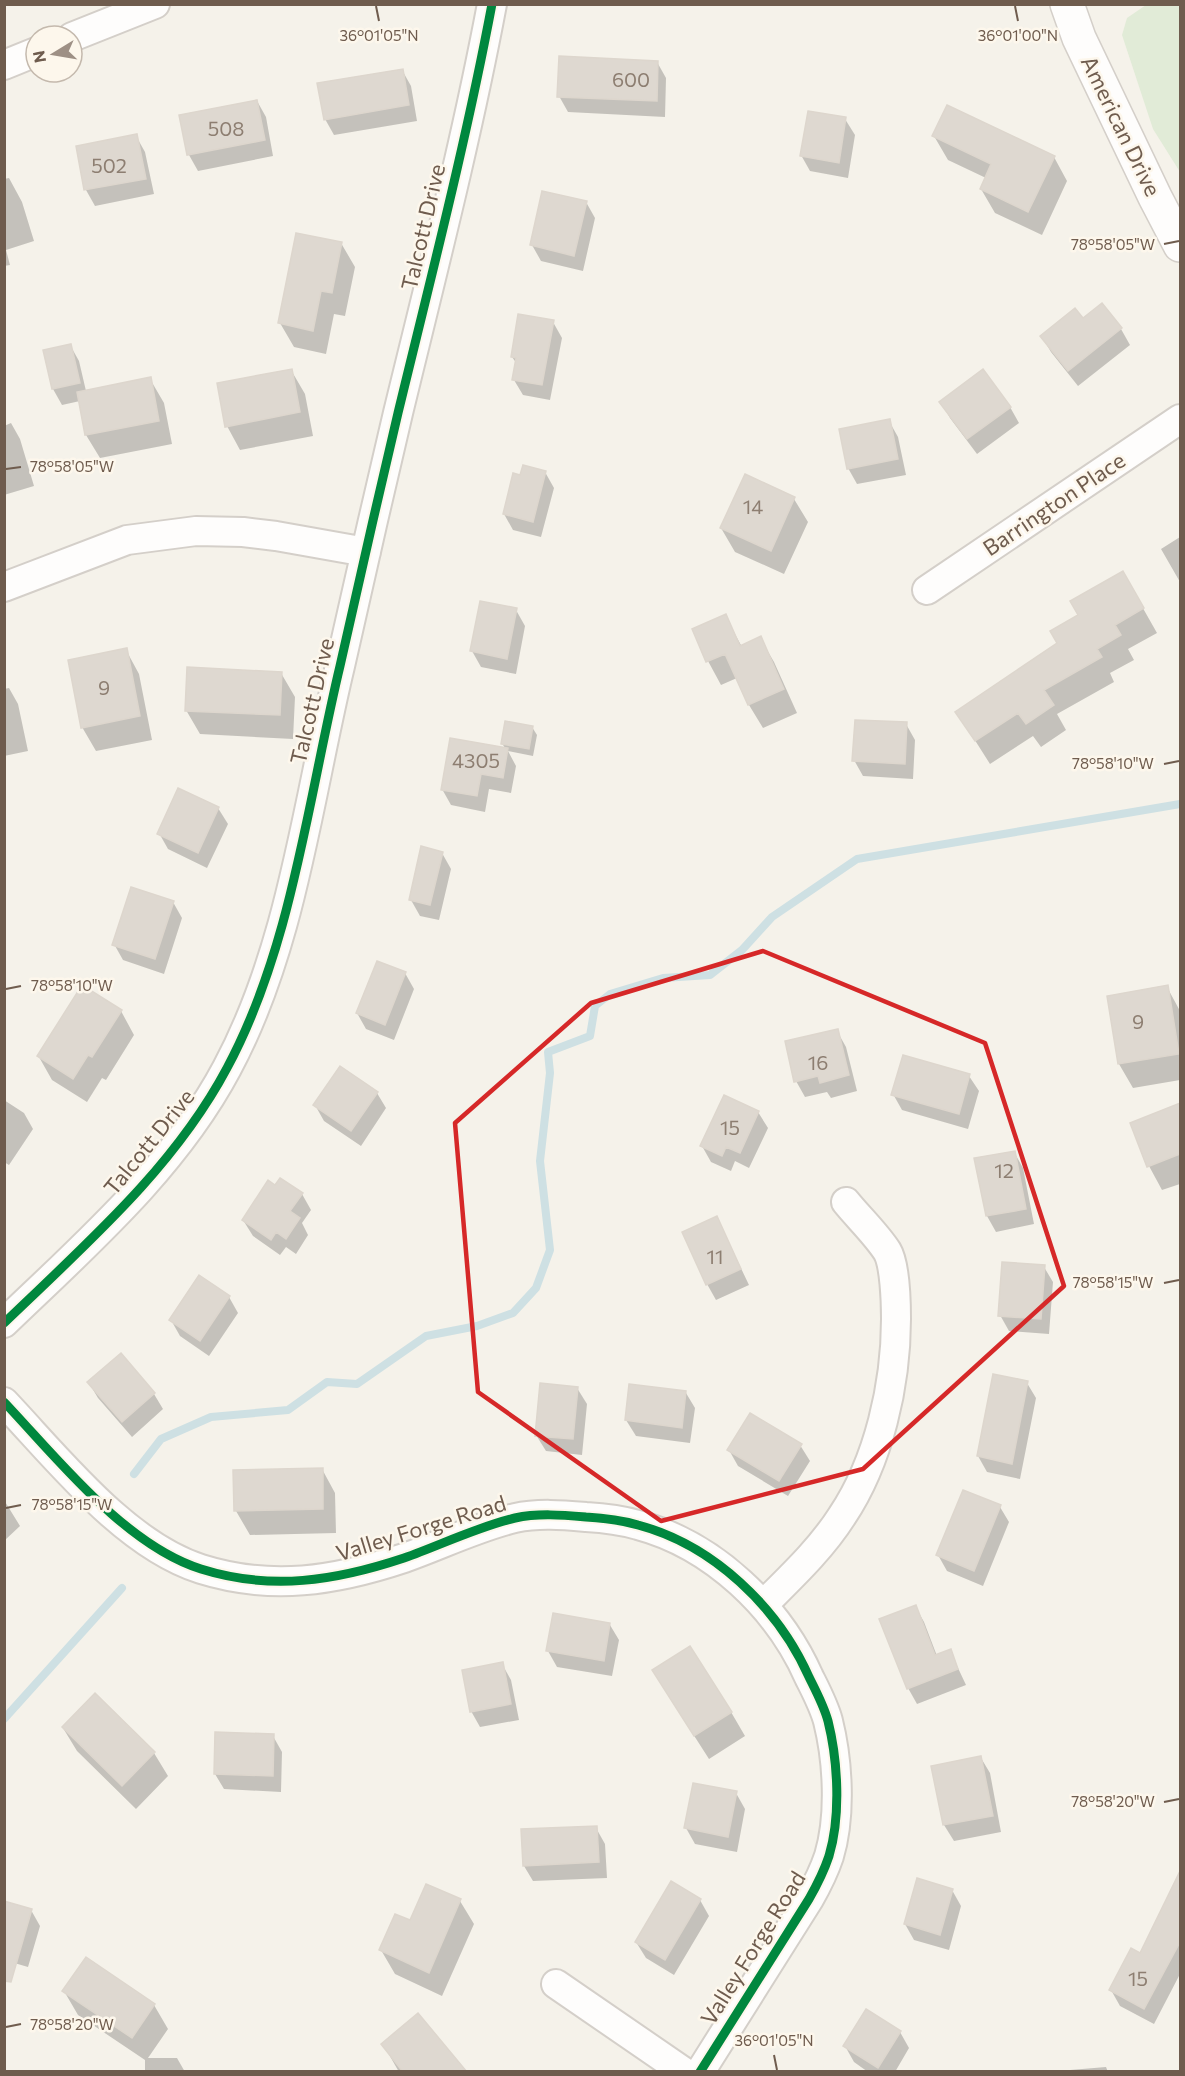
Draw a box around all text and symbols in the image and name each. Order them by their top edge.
north arrow [24,24,84,84]
text: 36°01'05"N [339,26,419,44]
text: 36°01'00"N [978,26,1058,44]
text: N [28,49,49,65]
street label: American Drive [1076,51,1167,200]
house number: 600 [612,67,650,91]
house number: 508 [208,116,244,140]
house number: 502 [91,153,127,177]
street label: Talcott Drive [395,161,450,293]
text: 78°58'05"W [1071,235,1155,253]
street label: Barrington Place [977,446,1130,561]
text: 78°58'05"W [30,457,114,475]
house number: 14 [743,494,763,518]
street label: Talcott Drive [284,635,339,767]
house number: 9 [98,675,110,699]
house number: 4305 [452,748,500,772]
text: 78°58'10"W [1072,754,1154,772]
text: 78°58'10"W [31,976,113,994]
house number: 9 [1132,1009,1144,1033]
house number: 16 [808,1050,828,1074]
street label: Talcott Drive [98,1083,200,1200]
house number: 15 [720,1115,740,1139]
house number: 12 [994,1158,1014,1182]
house number: 11 [706,1244,724,1268]
text: 78°58'15"W [1073,1273,1153,1291]
street label: Valley Forge Road [332,1489,509,1566]
text: 78°58'15"W [32,1495,112,1513]
text: 78°58'20"W [1071,1792,1155,1810]
street label: Valley Forge Road [694,1866,811,2030]
house number: 15 [1128,1966,1148,1990]
text: 78°58'20"W [30,2015,114,2033]
text: 36°01'05"N [734,2031,814,2049]

